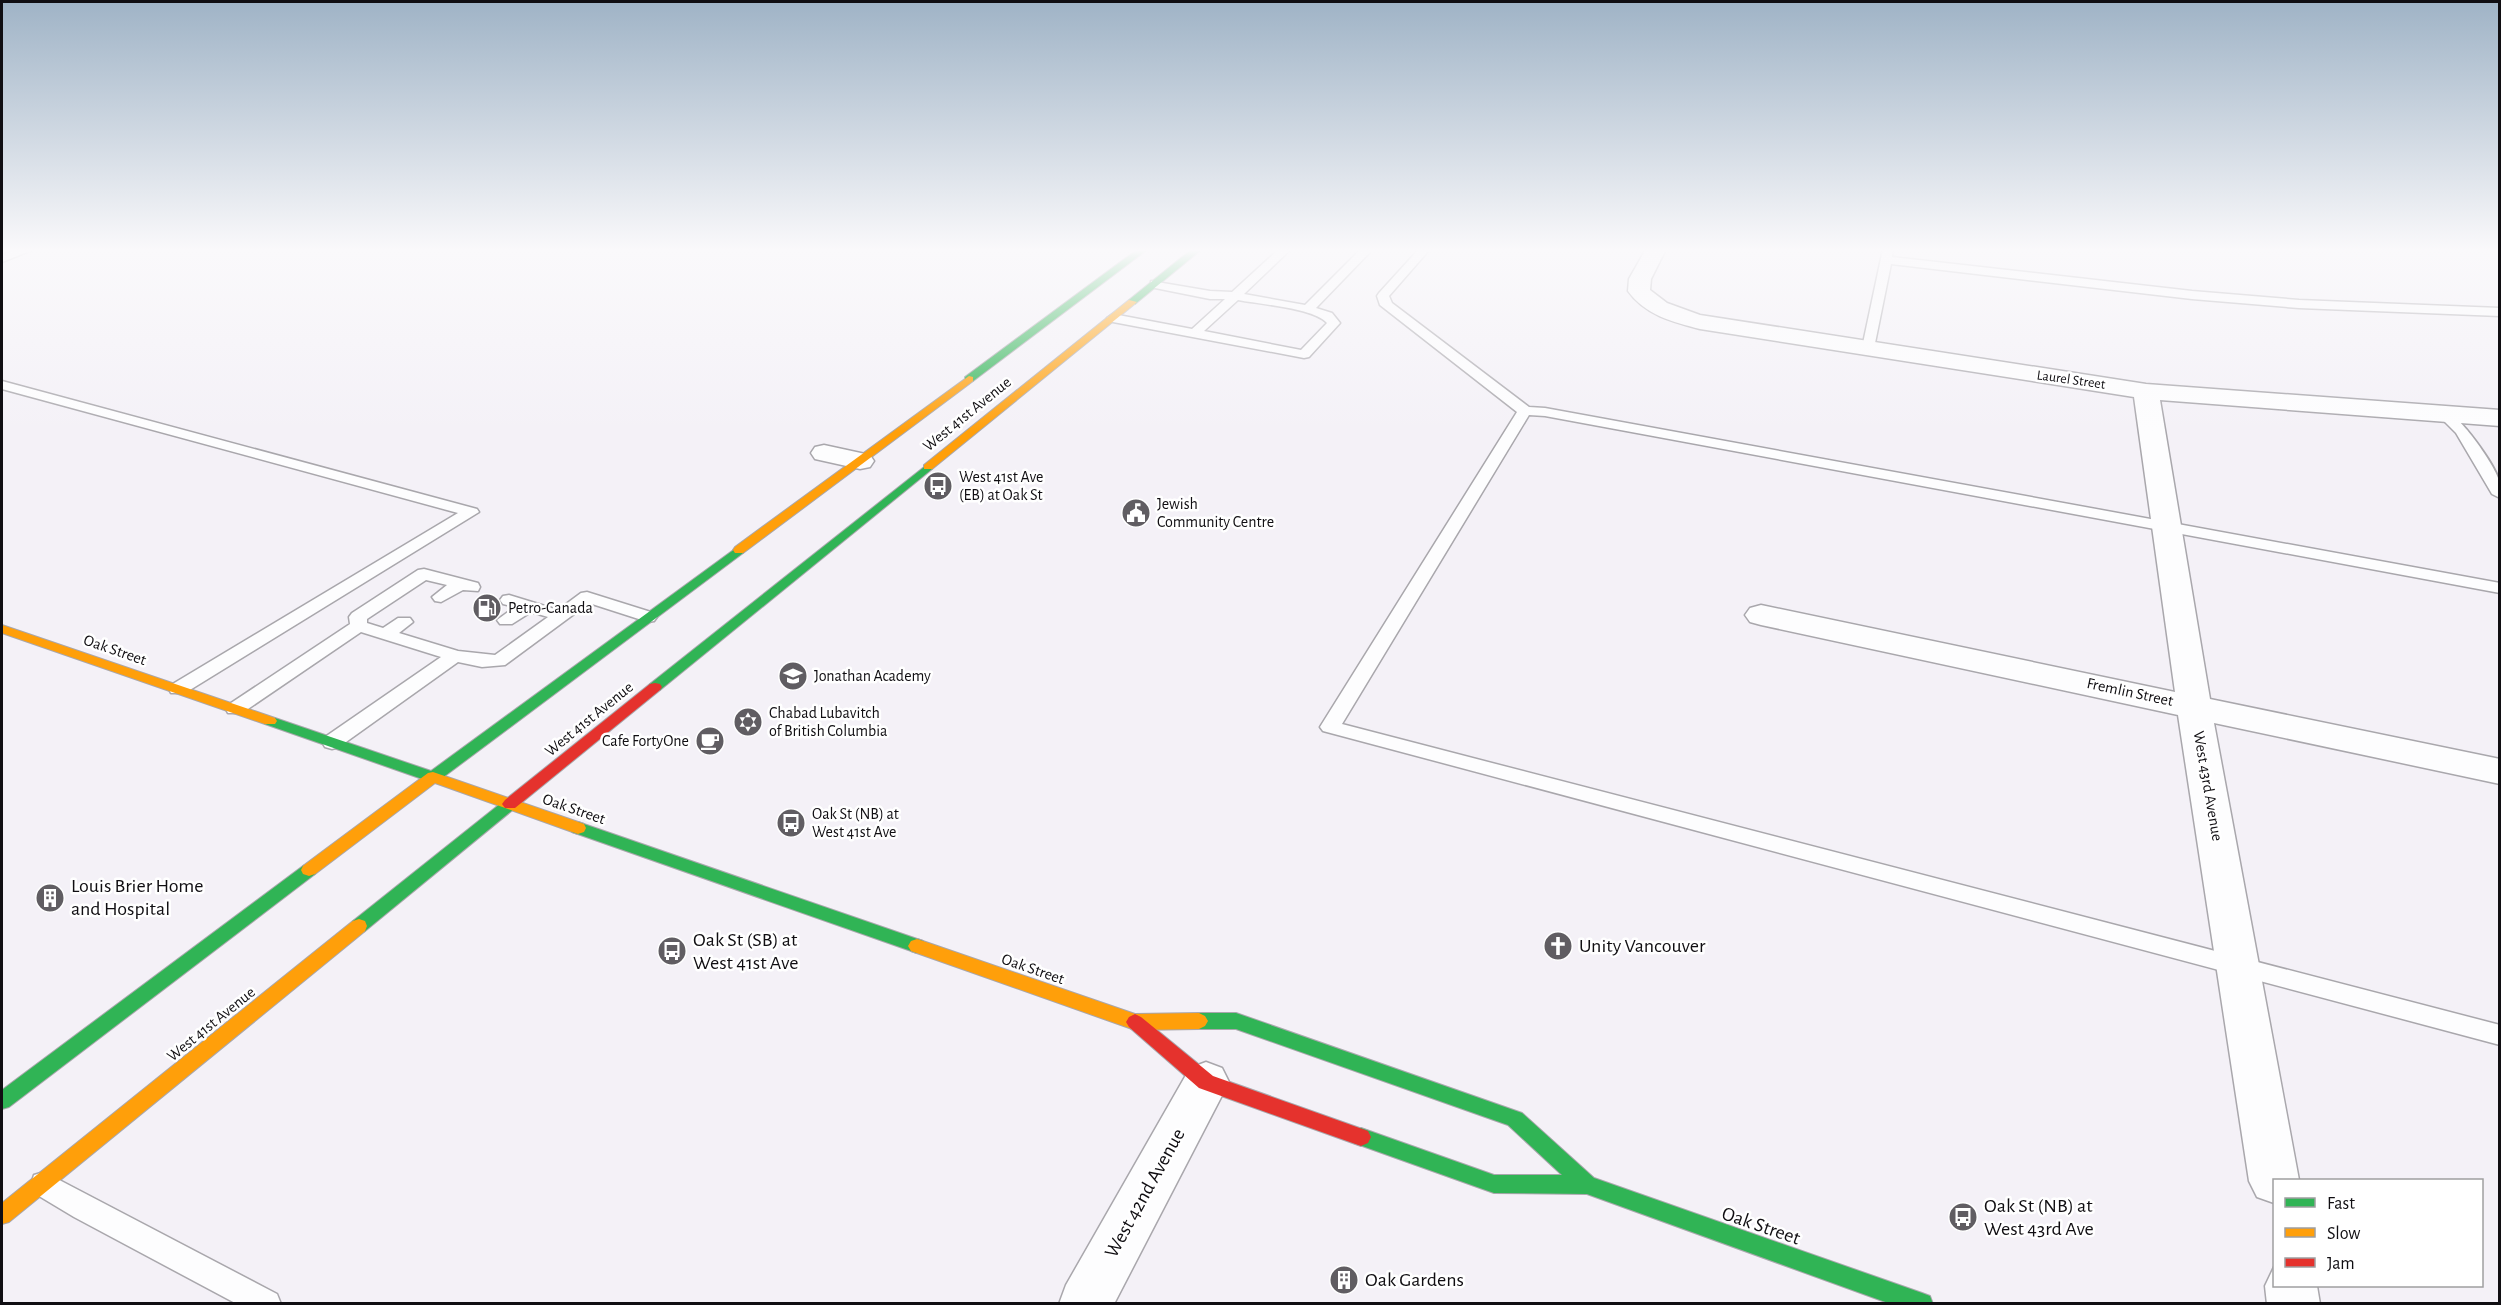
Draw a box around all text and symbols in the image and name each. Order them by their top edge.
street label: Laurel Street [2036,368,2107,392]
street label: West 41st Avenue [920,374,1014,454]
place label: West 41st Ave (EB) at Oak St [959,469,1043,503]
bus stop icon: West 41st Ave (EB) at Oak St [922,470,954,502]
place label: Jewish Community Centre [1157,496,1274,531]
public building icon: Jewish Community Centre [1120,497,1152,529]
fuel station icon: Petro-Canada [471,592,503,624]
place label: Petro-Canada [508,600,593,616]
street label: Oak Street [82,632,148,668]
school or university icon: Jonathan Academy [777,660,809,692]
place label: Jonathan Academy [814,668,931,685]
street label: Fremlin Street [2085,675,2175,709]
street label: West 41st Avenue [542,679,636,759]
place label: Chabad Lubavitch of British Columbia [769,705,887,739]
synagogue icon: Chabad Lubavitch of British Columbia [732,706,764,738]
cafe icon: Cafe FortyOne [694,725,726,757]
street label: West 43rd Avenue [2190,730,2226,842]
place label: Cafe FortyOne [602,733,689,750]
street label: Oak Street [541,791,607,827]
place label: Oak St (NB) at West 41st Ave [812,806,899,840]
bus stop icon: Oak St (NB) at West 41st Ave [775,807,807,839]
place label: Louis Brier Home and Hospital [71,876,204,919]
building icon: Louis Brier Home and Hospital [34,882,66,914]
place label: Oak St (SB) at West 41st Ave [693,930,798,973]
church icon: Unity Vancouver [1542,930,1574,962]
bus stop icon: Oak St (SB) at West 41st Ave [656,935,688,967]
place label: Unity Vancouver [1579,936,1706,956]
street label: Oak Street [1000,951,1066,987]
street label: West 41st Avenue [164,984,258,1064]
street label: West 42nd Avenue [1101,1125,1189,1261]
legend [2273,1179,2483,1287]
text: Fast [2327,1195,2355,1213]
place label: Oak St (NB) at West 43rd Ave [1984,1196,2094,1239]
bus stop icon: Oak St (NB) at West 43rd Ave [1947,1201,1979,1233]
street label: Oak Street [1719,1203,1803,1249]
text: Slow [2327,1225,2360,1243]
text: Jam [2327,1255,2355,1273]
building icon: Oak Gardens [1328,1264,1360,1296]
place label: Oak Gardens [1365,1270,1464,1290]

